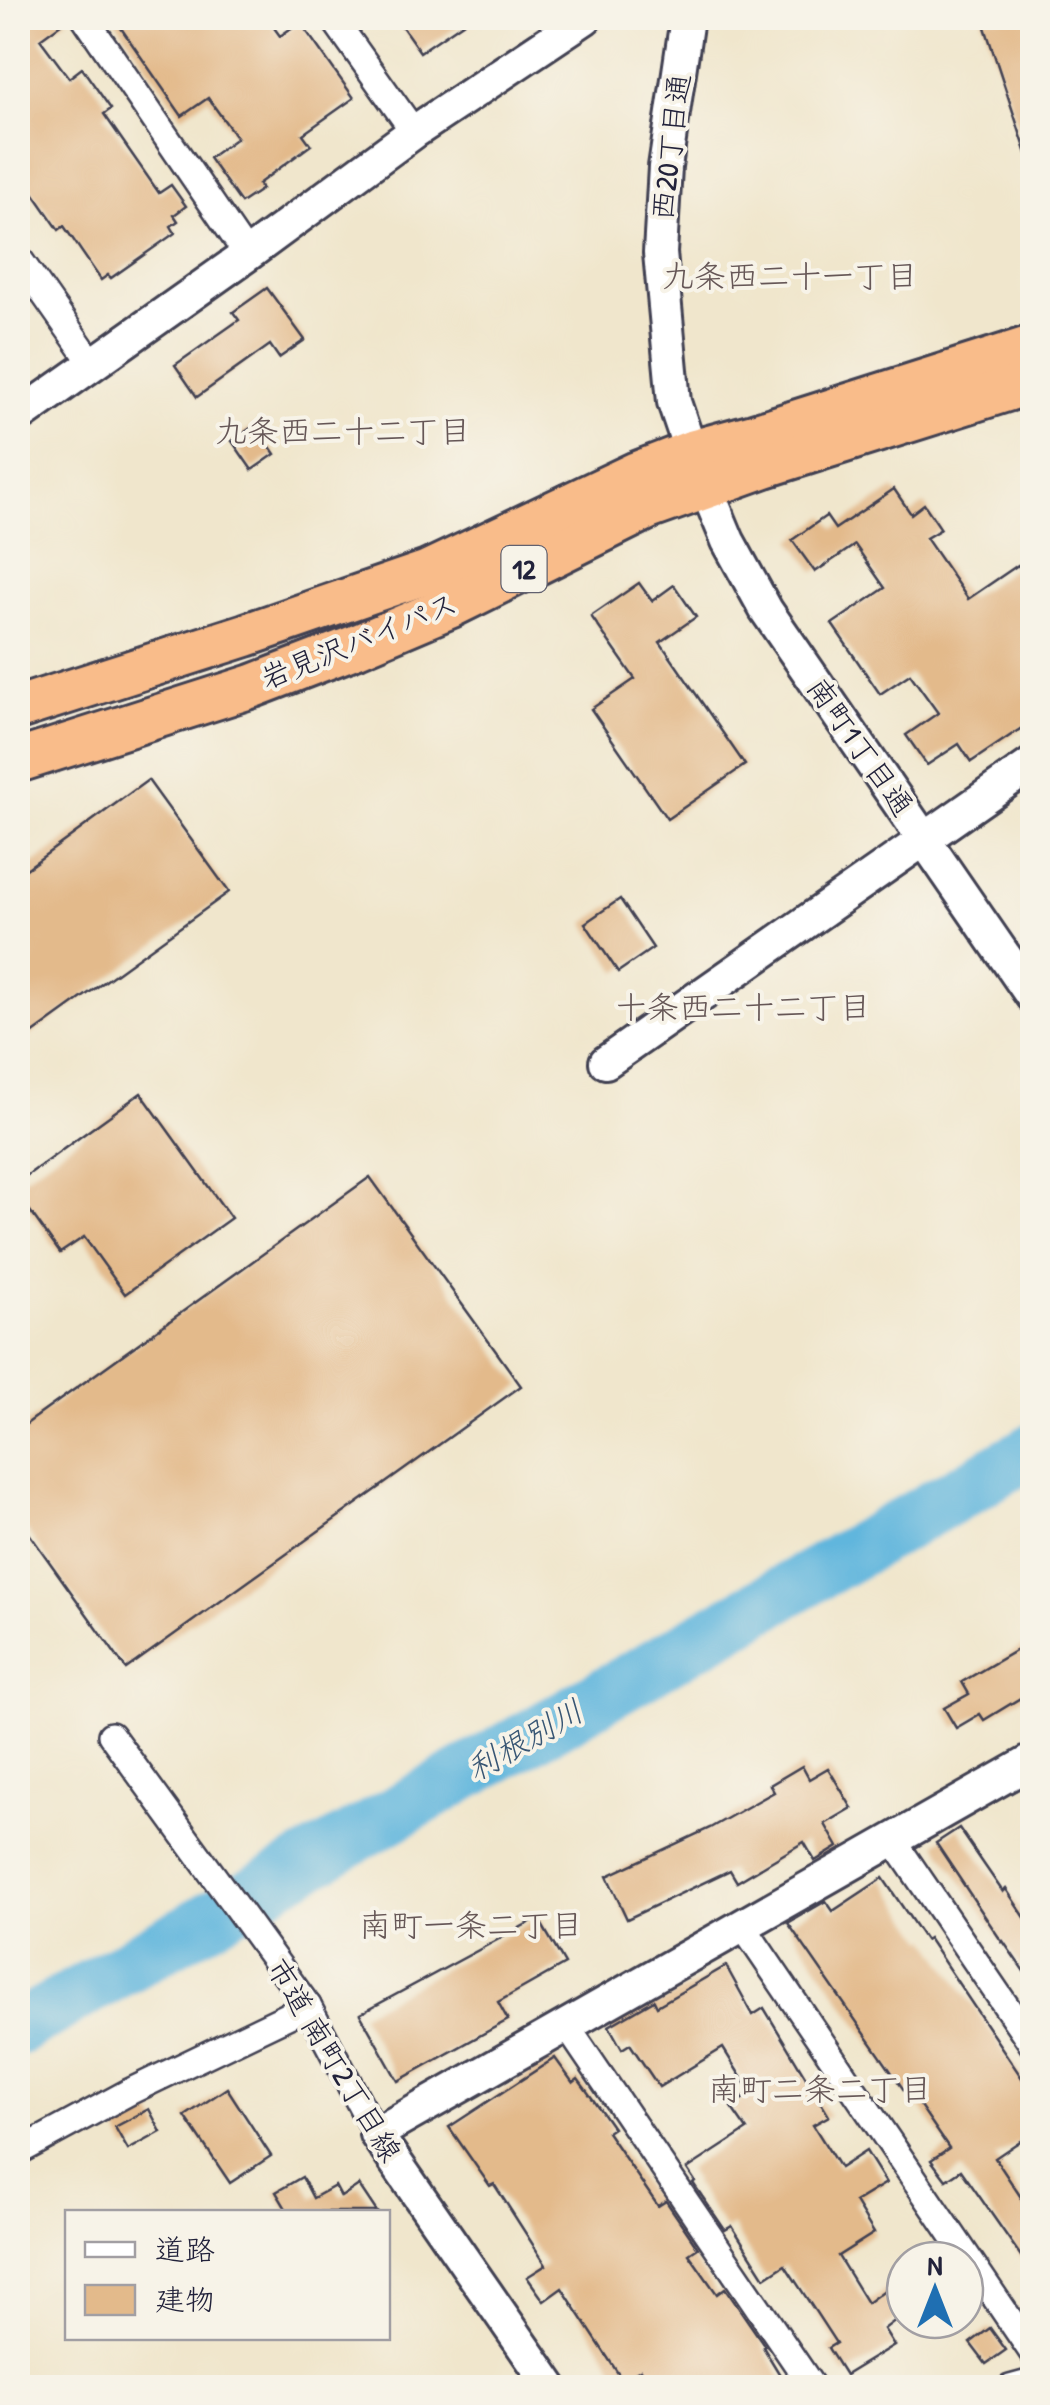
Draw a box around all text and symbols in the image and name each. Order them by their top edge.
street label: 西20丁目通 [641,71,699,223]
district label: 九条西二十一丁目 [662,254,918,297]
district label: 九条西二十二丁目 [215,409,471,452]
road number: 12 [502,546,546,592]
street label: 岩見沢バイパス [254,582,463,698]
street label: 南町1丁目通 [798,669,923,824]
district label: 十条西二十二丁目 [615,985,871,1028]
water label: 利根別川 [459,1689,591,1790]
district label: 南町一条二丁目 [359,1903,583,1946]
street label: 市道 南町2丁目線 [258,1950,411,2169]
district label: 南町二条二丁目 [708,2067,932,2110]
legend [65,2210,390,2340]
text: 道路 [155,2229,215,2269]
north arrow [885,2240,985,2340]
text: N [928,2246,943,2284]
text: 建物 [155,2279,215,2319]

